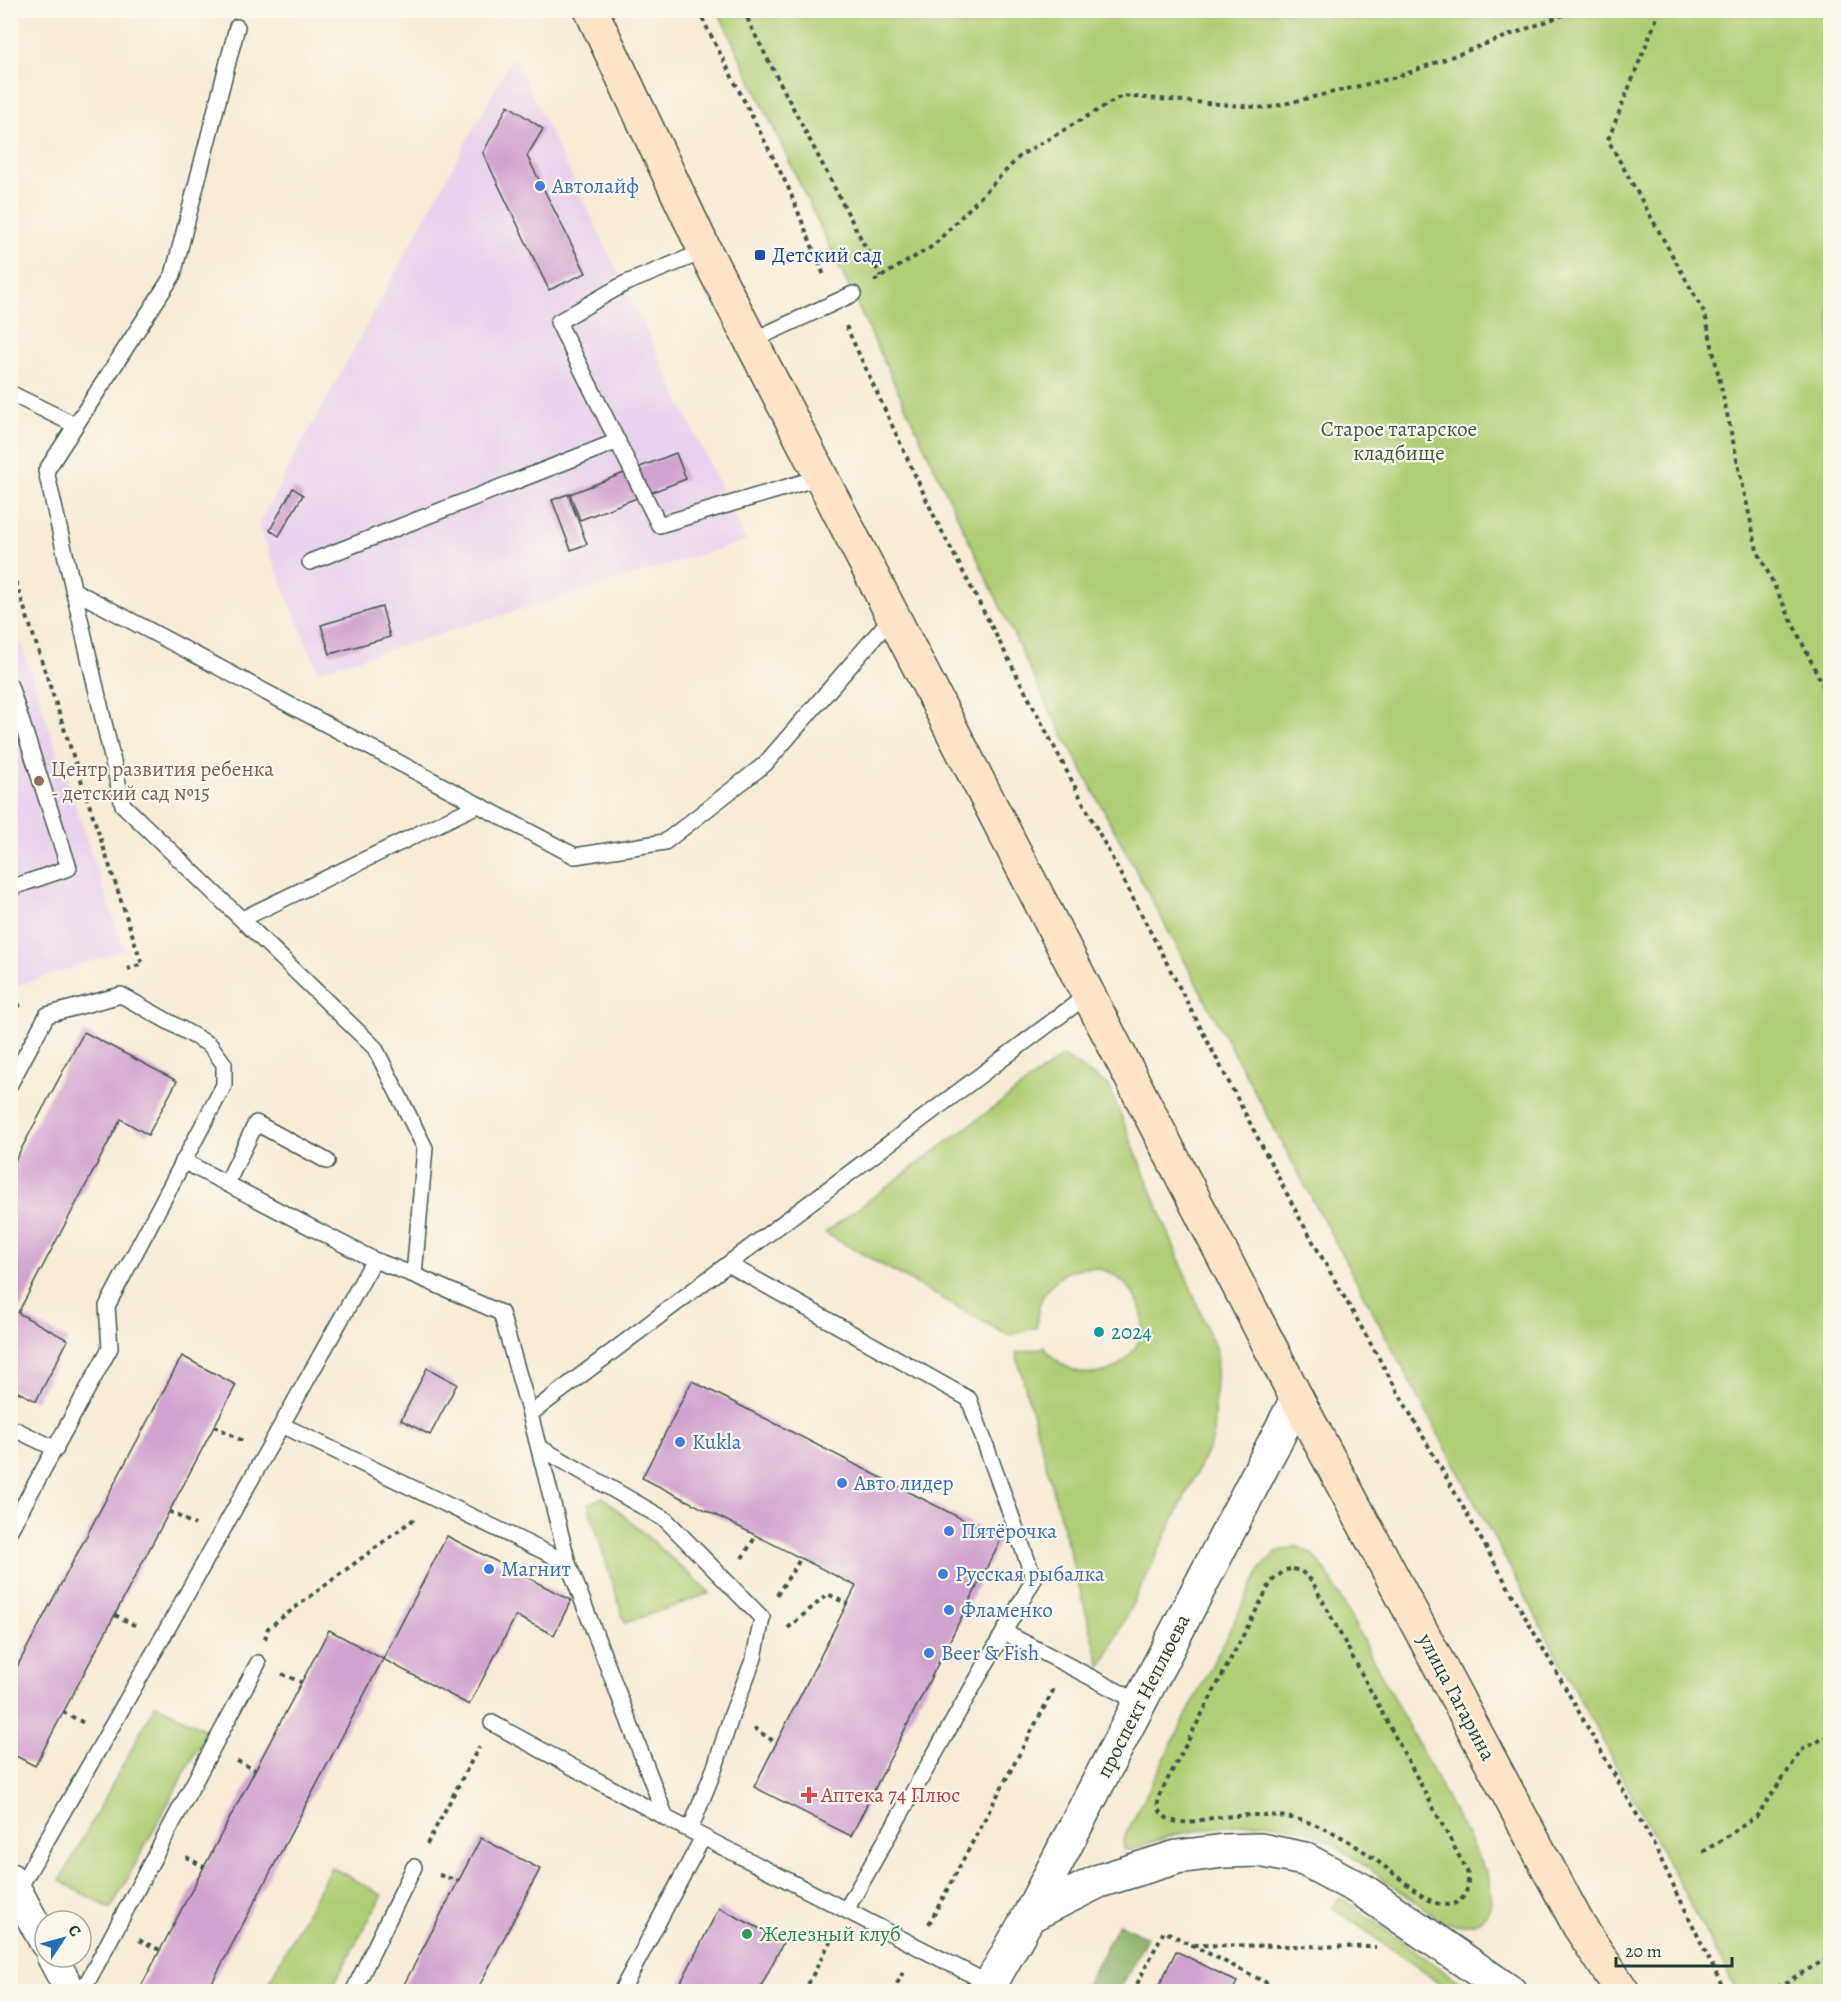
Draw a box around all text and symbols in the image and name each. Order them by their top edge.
place label: Автолайф [551,172,639,200]
marker: Автолайф [533,179,547,193]
place label: Детский сад [772,241,882,269]
marker: Детский сад [753,248,767,262]
park label: Старое татарское кладбище [1321,415,1477,467]
place label: Центр развития ребенка - детский сад №15 [51,755,274,807]
marker: Центр развития ребенка - детский сад №15 [32,774,46,788]
place label: 2024 [1111,1318,1152,1346]
marker: 2024 [1092,1325,1106,1339]
place label: Kukla [692,1428,742,1456]
marker: Kukla [673,1435,687,1449]
place label: Авто лидер [853,1469,954,1497]
marker: Авто лидер [835,1476,849,1490]
place label: Пятёрочка [961,1517,1057,1545]
marker: Пятёрочка [942,1524,956,1538]
place label: Магнит [501,1555,571,1583]
place label: Русская рыбалка [955,1560,1105,1588]
marker: Магнит [482,1562,496,1576]
marker: Русская рыбалка [936,1567,950,1581]
place label: Фламенко [961,1596,1053,1624]
marker: Фламенко [942,1603,956,1617]
street label: проспект Неплюева [1090,1609,1197,1783]
street label: улица Гагарина [1411,1628,1502,1766]
place label: Beer & Fish [941,1639,1039,1667]
marker: Beer & Fish [922,1646,936,1660]
place label: Аптека 74 Плюс [820,1781,960,1809]
marker: Аптека 74 Плюс [802,1788,816,1802]
north arrow [33,1909,93,1969]
text: С [63,1920,86,1941]
place label: Железный клуб [759,1920,901,1948]
marker: Железный клуб [740,1927,754,1941]
scale bar [1616,1930,1732,1968]
text: 20 m [1625,1939,1662,1963]

